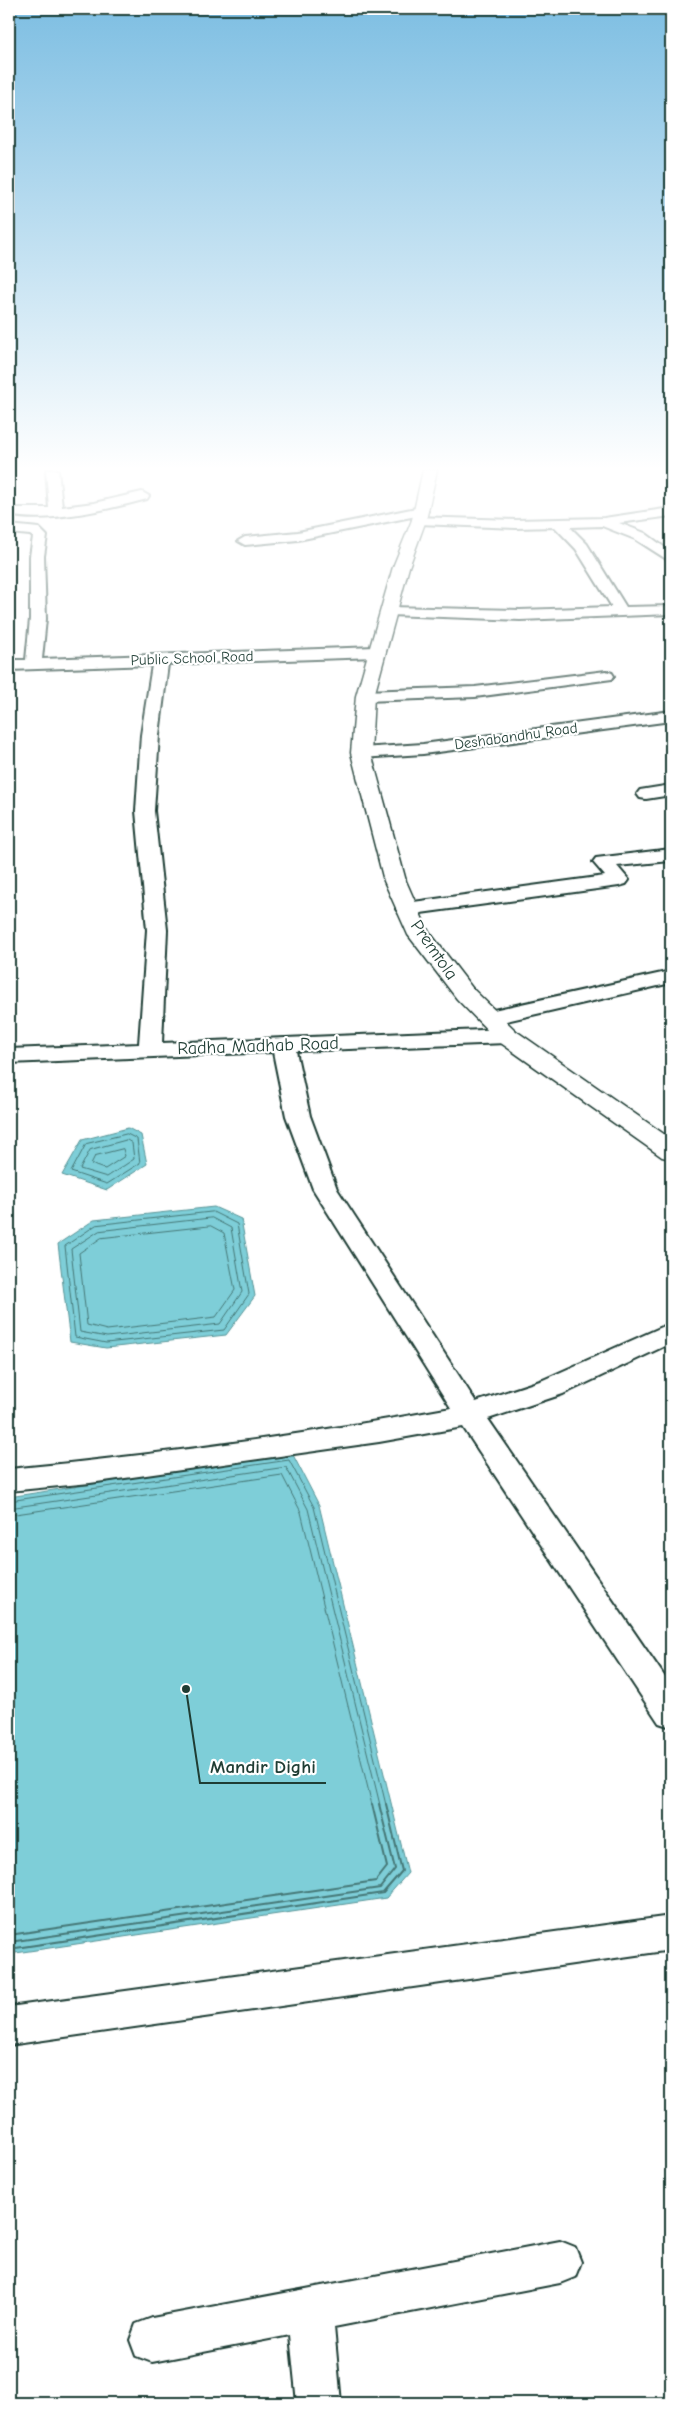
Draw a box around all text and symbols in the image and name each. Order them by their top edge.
street label: Public School Road [130,647,254,669]
street label: Deshabandhu Road [453,718,579,754]
street label: Premtola [406,916,462,984]
street label: Radha Madhab Road [177,1033,339,1059]
callout: Mandir Dighi [200,1749,326,1783]
text: Mandir Dighi [210,1756,316,1778]

